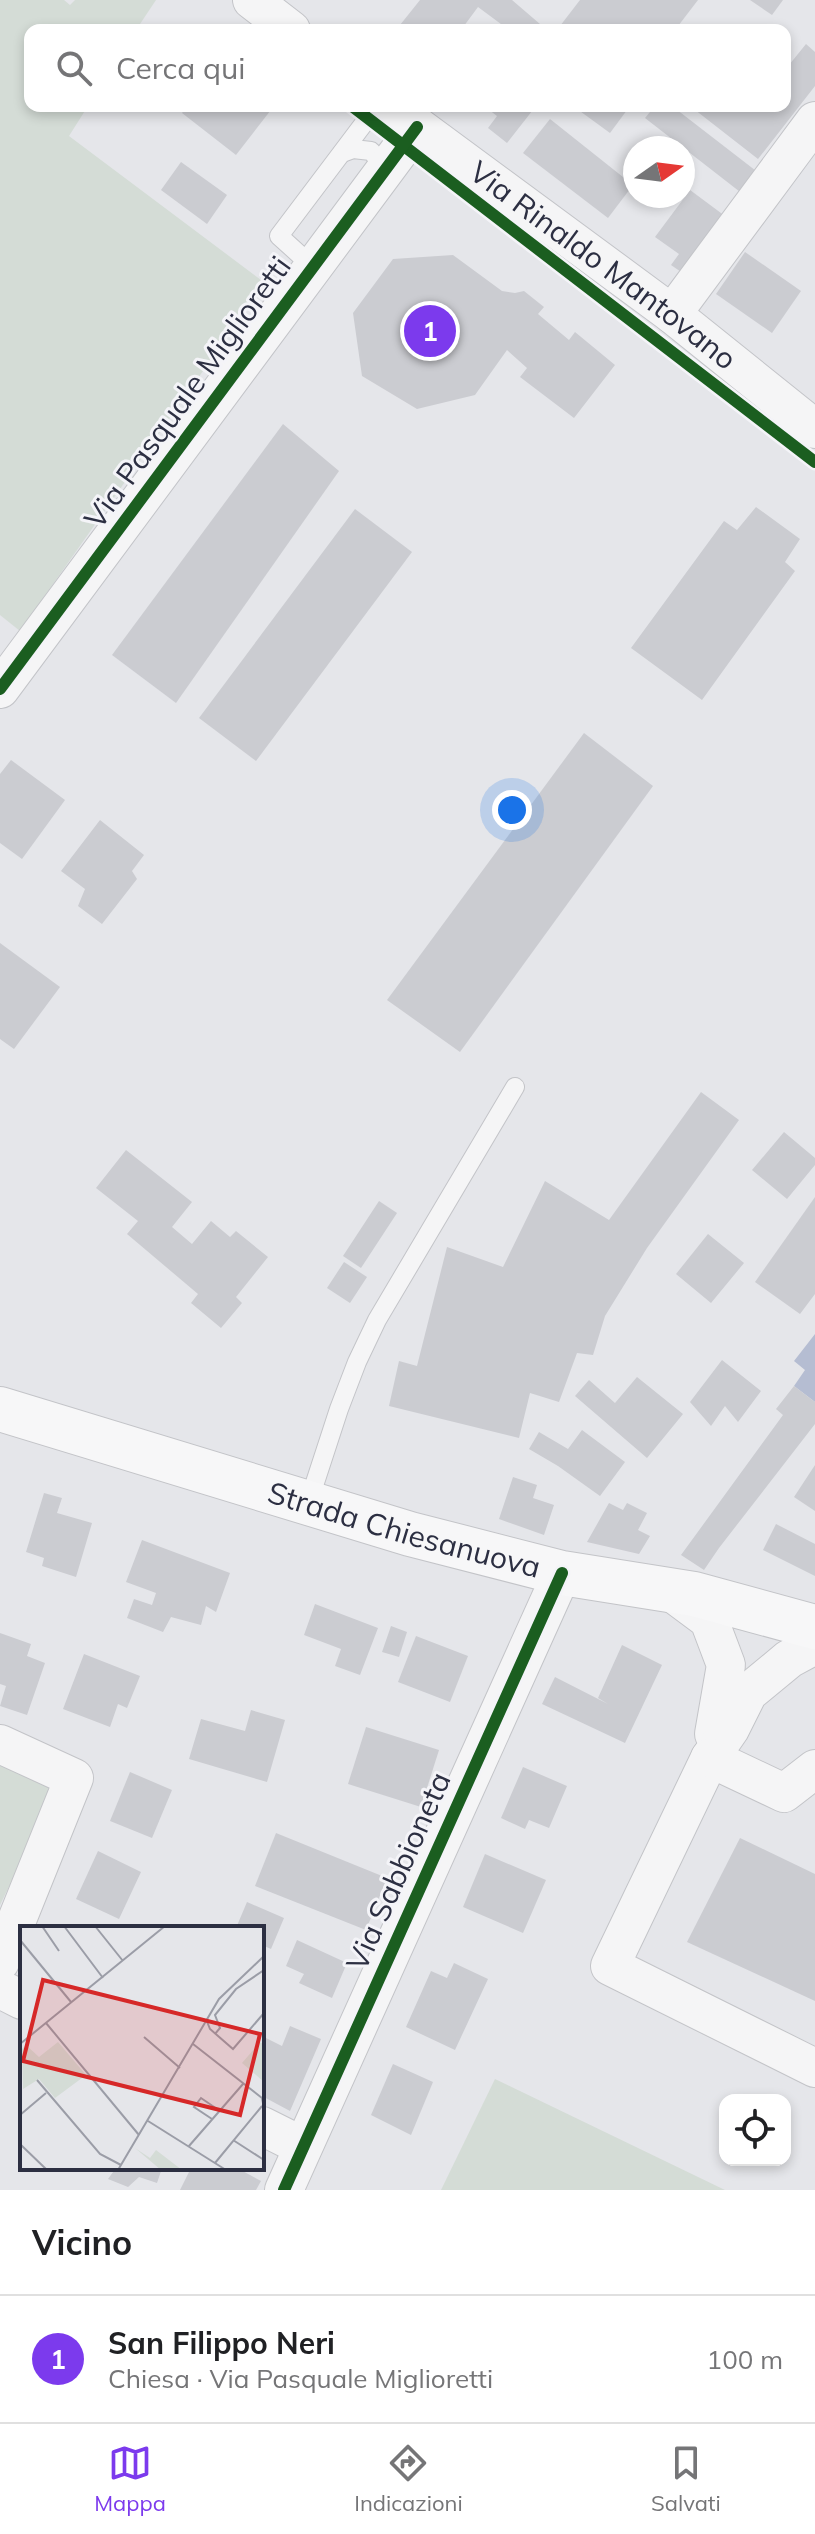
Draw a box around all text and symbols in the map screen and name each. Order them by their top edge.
search box [24,24,791,112]
icon: search [52,46,96,90]
text: Cerca qui [116,49,246,87]
north arrow [623,136,695,208]
street label: Via Rinaldo Mantovano [462,152,745,378]
street label: Via Pasquale Miglioretti [75,248,299,536]
pin: 1 [404,301,456,361]
your location [492,790,532,830]
street label: Strada Chiesanuova [263,1473,545,1586]
street label: Via Sabbioneta [337,1766,459,1976]
inset map [20,1926,264,2170]
map controls [719,2094,791,2166]
button: locate [719,2094,791,2166]
text: Vicino [32,2221,132,2264]
text: San Filippo Neri [108,2324,335,2362]
text: 1 [50,2343,66,2376]
text: 100 m [707,2343,783,2376]
text: Chiesa · Via Pasquale Miglioretti [108,2362,493,2395]
tab: Mappa [94,2441,166,2517]
tab: Indicazioni [354,2441,463,2517]
tab: Salvati [651,2441,721,2517]

